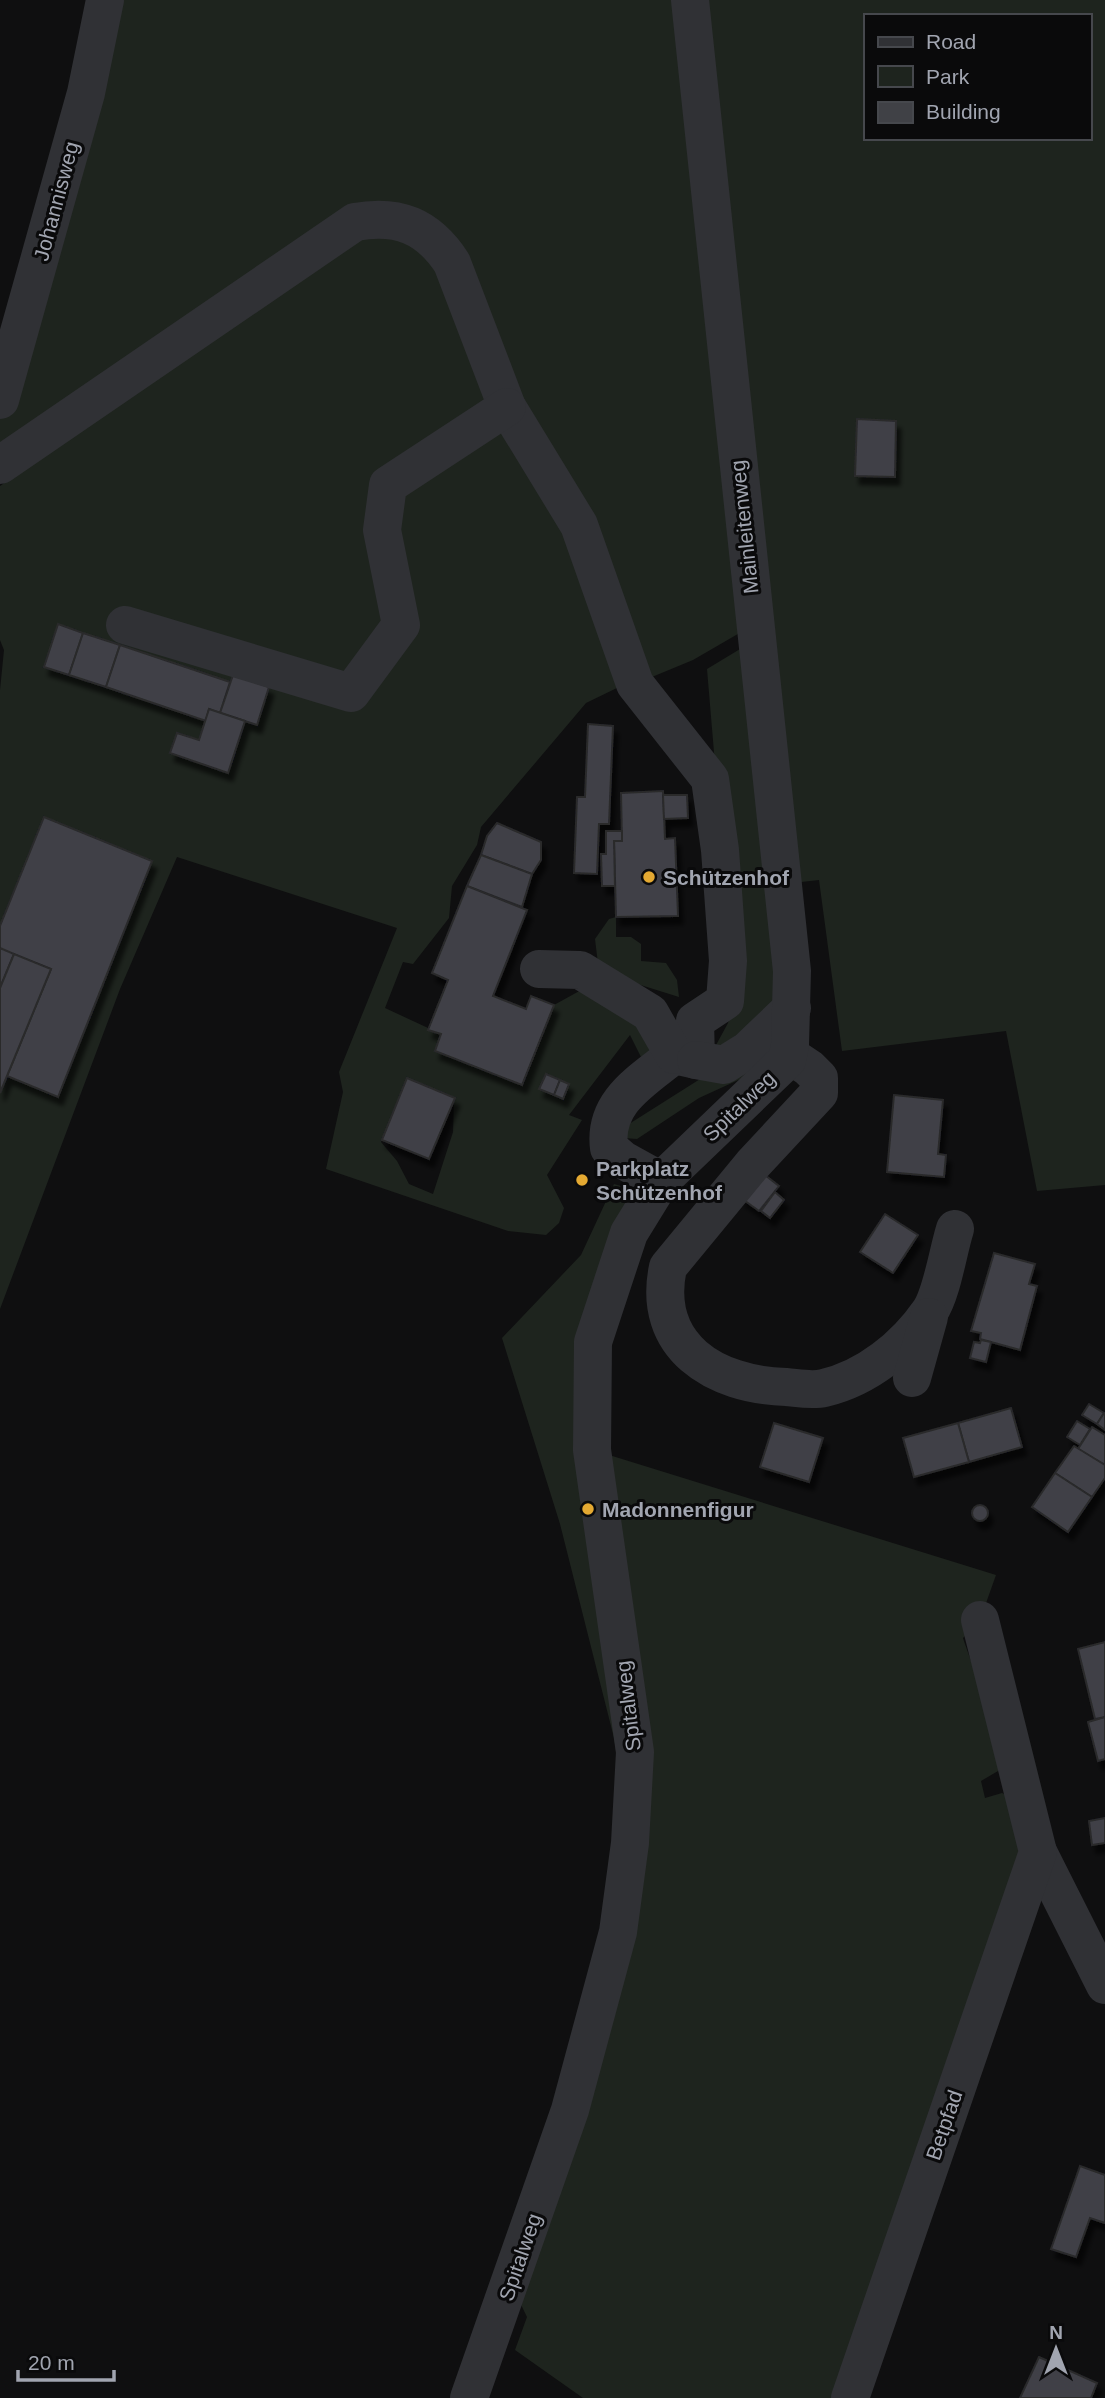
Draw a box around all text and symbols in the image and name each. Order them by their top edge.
legend [864,14,1091,140]
text: Road [926,30,976,53]
text: Park [926,65,970,88]
text: Building [926,100,1001,123]
street label: Johannisweg [29,139,83,263]
street label: Mainleitenweg [726,459,762,595]
place label: Schützenhof [663,866,790,889]
marker: Schützenhof [641,869,657,885]
street label: Spitalweg [698,1066,780,1146]
place label: Parkplatz Schützenhof [596,1157,723,1204]
marker: Parkplatz Schützenhof [574,1172,590,1188]
place label: Madonnenfigur [602,1498,754,1521]
marker: Madonnenfigur [580,1501,596,1517]
street label: Spitalweg [611,1659,645,1753]
street label: Betpfad [921,2087,967,2163]
street label: Spitalweg [494,2210,546,2304]
north arrow [1021,2314,1091,2384]
text: N [1049,2322,1063,2343]
scale bar [18,2338,114,2382]
text: 20 m [28,2351,75,2374]

